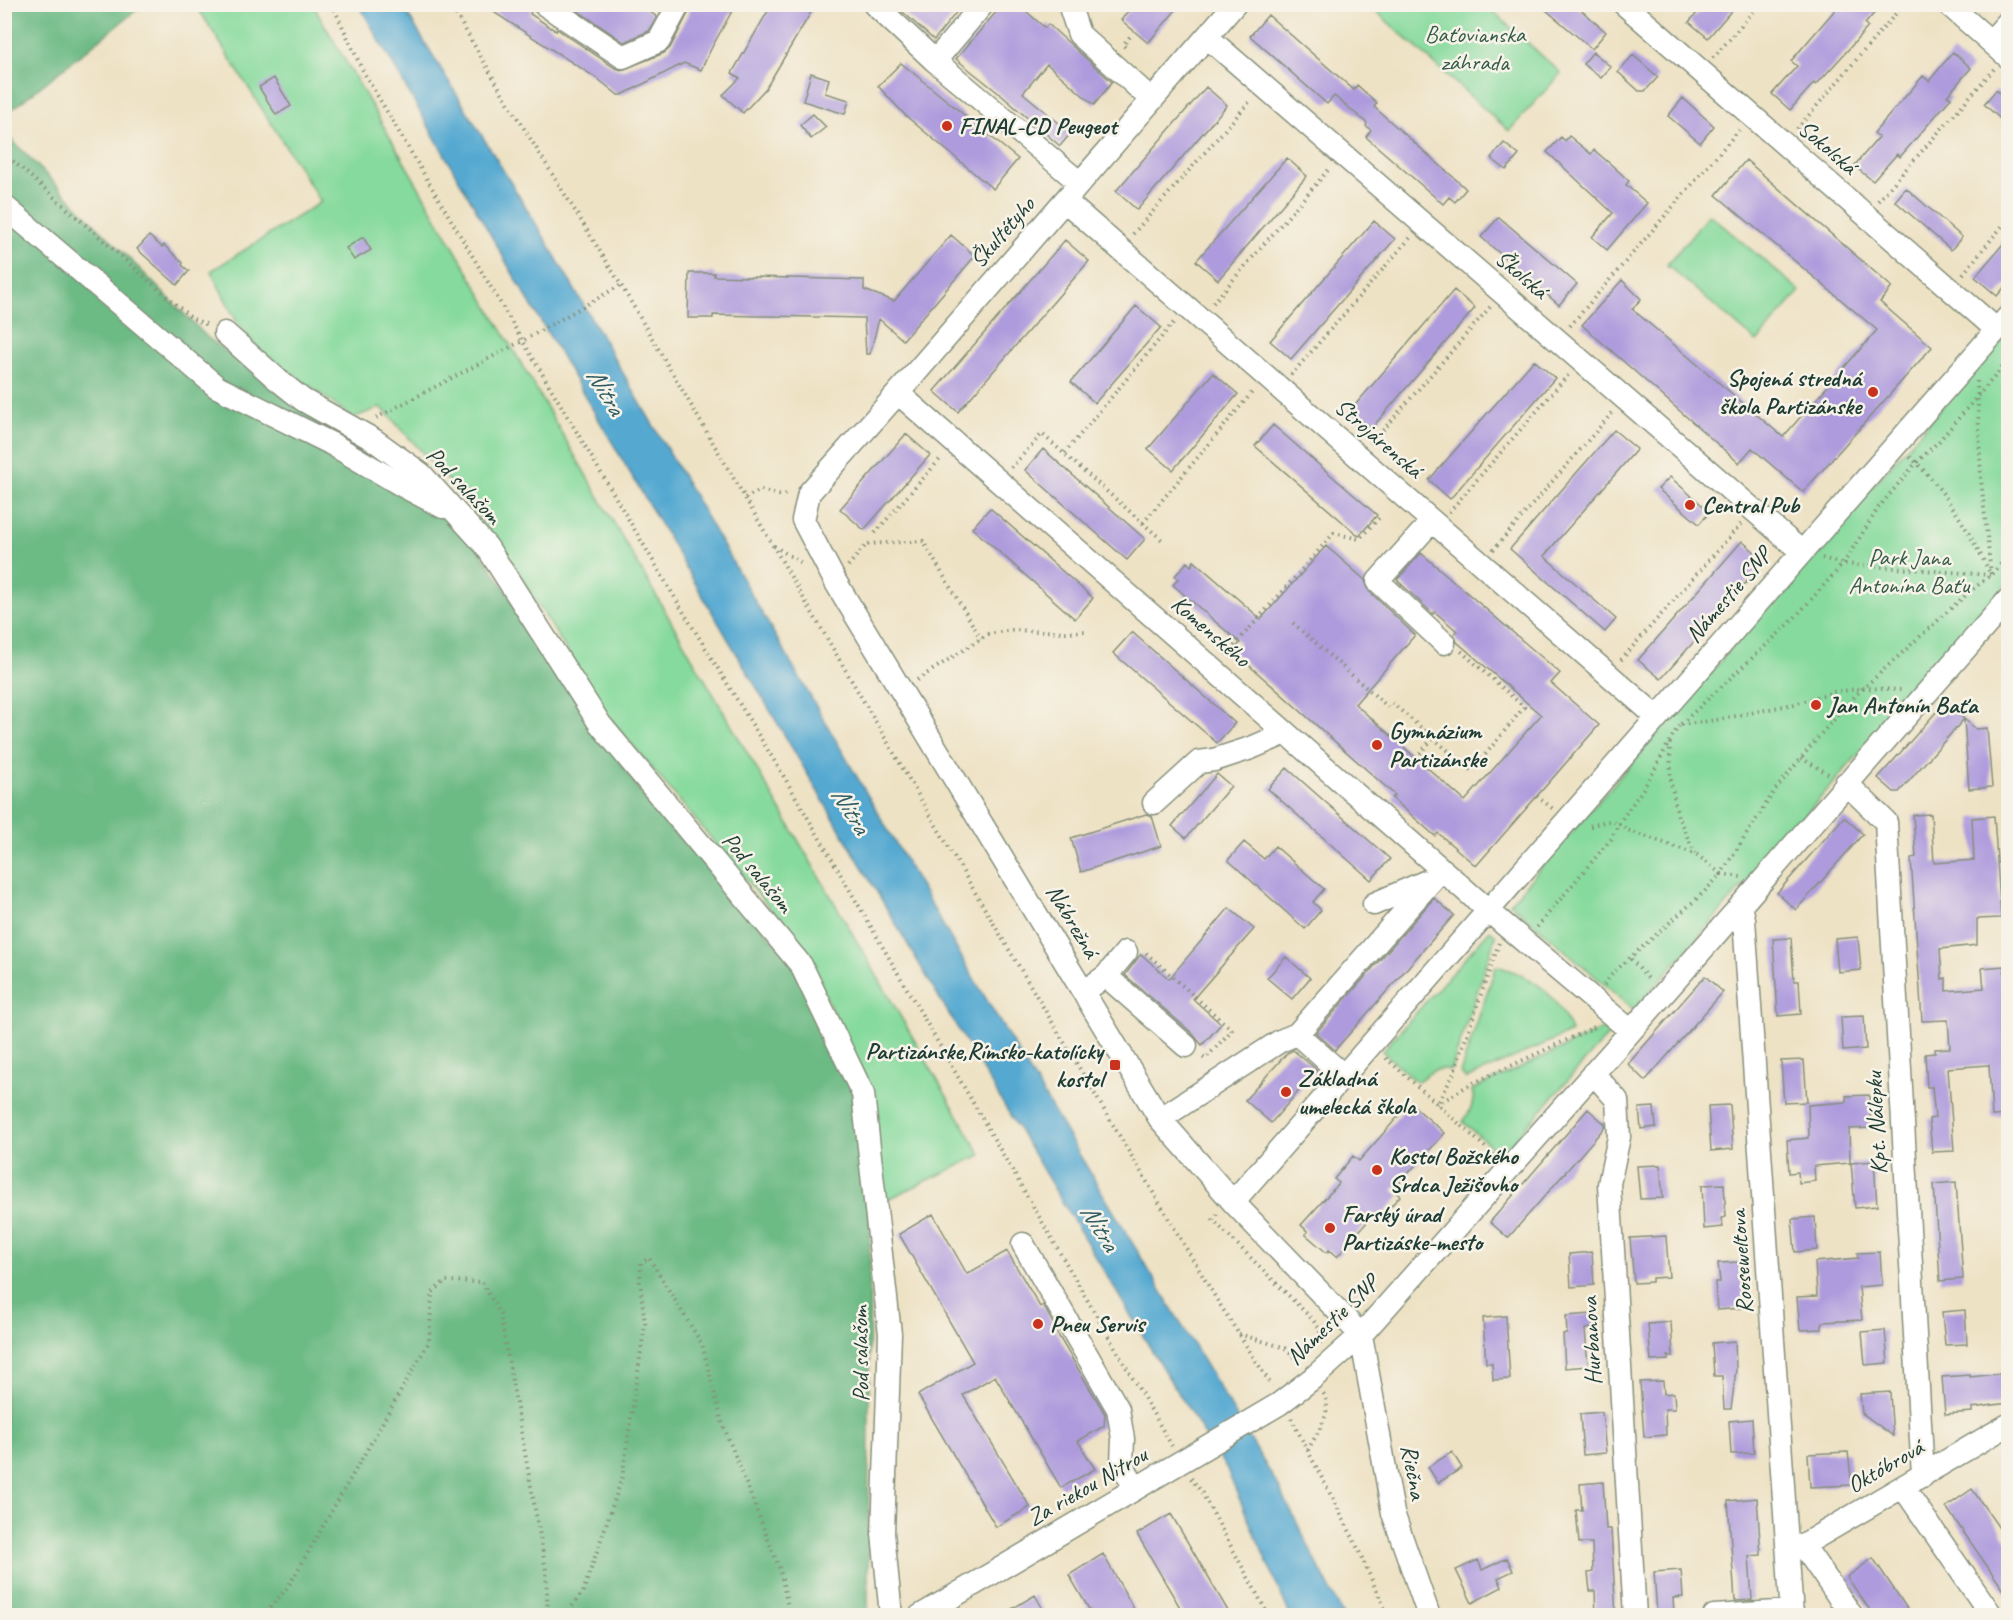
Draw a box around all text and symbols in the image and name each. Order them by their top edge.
park label: Baťovianska záhrada [1425,19,1527,77]
place label: FINAL-CD Peugeot [959,111,1120,141]
street label: Sokolská [1792,113,1866,182]
marker: FINAL-CD Peugeot [940,119,954,133]
street label: Škultétyho [963,189,1042,274]
street label: Školská [1489,243,1557,307]
water label: Nitra [579,361,634,423]
place label: Spojená stredná škola Partizánske [1719,363,1864,421]
marker: Spojená stredná škola Partizánske [1866,385,1880,399]
street label: Strojárenská [1329,391,1431,486]
street label: Pod salašom [420,440,510,532]
place label: Central Pub [1702,490,1801,520]
marker: Central Pub [1683,498,1697,512]
street label: Námestie SNP [1678,538,1780,649]
park label: Park Jana Antonína Baťu [1849,542,1972,600]
street label: Komenského [1165,588,1258,675]
place label: Jan Antonín Baťa [1826,690,1980,720]
marker: Jan Antonín Baťa [1809,698,1823,712]
place label: Gymnázium Partizánske [1389,716,1488,774]
marker: Gymnázium Partizánske [1370,738,1384,752]
water label: Nitra [824,780,879,842]
street label: Pod salašom [716,826,802,920]
street label: Nábrežná [1039,879,1108,965]
place label: Partizánske,Rímsko-katolícky kostol [865,1036,1108,1094]
marker: Partizánske,Rímsko-katolícky kostol [1108,1058,1122,1072]
place label: Základná umelecká škola [1298,1063,1418,1121]
street label: Kpt. Nálepku [1858,1069,1894,1175]
marker: Základná umelecká škola [1279,1085,1293,1099]
place label: Kostol Božského Srdca Ježišovho [1389,1141,1520,1199]
marker: Kostol Božského Srdca Ježišovho [1370,1163,1384,1177]
water label: Nitra [1073,1197,1128,1259]
place label: Farský úrad Partizáske-mesto [1342,1199,1485,1257]
street label: Rooseweltova [1722,1207,1760,1315]
marker: Farský úrad Partizáske-mesto [1323,1221,1337,1235]
street label: Námestie SNP [1280,1266,1387,1371]
street label: Hurbanova [1574,1294,1608,1386]
street label: Pod salašom [844,1303,876,1402]
place label: Pneu Servis [1050,1309,1147,1339]
marker: Pneu Servis [1031,1317,1045,1331]
street label: Októbrová [1841,1431,1931,1500]
street label: Za riekou Nitrou [1021,1438,1154,1532]
street label: Riečna [1394,1442,1434,1503]

